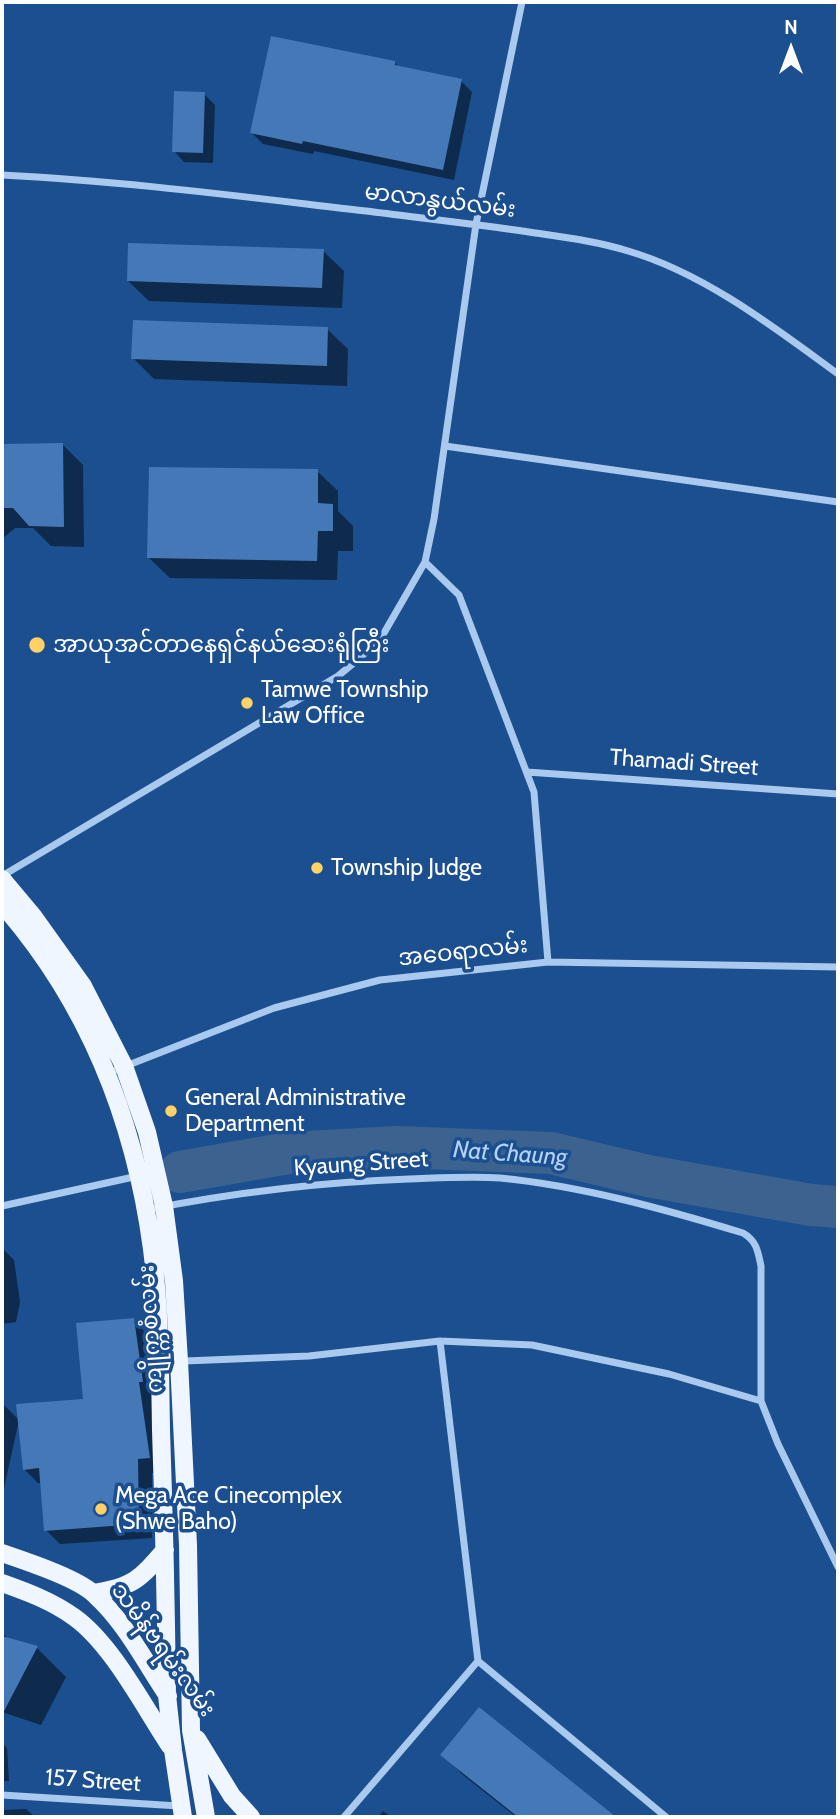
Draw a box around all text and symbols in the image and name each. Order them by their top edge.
north arrow [756,14,826,84]
text: N [784,16,798,39]
street label: မာလာနွယ်လမ်း [363,178,517,224]
place label: အာယုအင်တာနေရှင်နယ်ဆေးရုံကြီး [53,631,389,659]
marker: အာယုအင်တာနေရှင်နယ်ဆေးရုံကြီး [27,635,47,655]
place label: Tamwe Township Law Office [261,676,429,730]
marker: Tamwe Township Law Office [239,695,255,711]
street label: Thamadi Street [609,744,759,782]
place label: Township Judge [331,854,482,882]
marker: Township Judge [309,860,325,876]
street label: အဝေရာလမ်း [397,931,529,973]
place label: General Administrative Department [185,1084,406,1138]
marker: General Administrative Department [163,1103,179,1119]
water label: Nat Chaung [452,1136,568,1172]
street label: Kyaung Street [293,1146,429,1182]
street label: ကျိုက္ကစံလမ်း [133,1264,169,1394]
place label: Mega Ace Cinecomplex (Shwe Baho) [115,1482,342,1536]
marker: Mega Ace Cinecomplex (Shwe Baho) [93,1501,109,1517]
street label: သမိန်ဗရမ်းလမ်း [105,1578,221,1722]
street label: 157 Street [44,1764,142,1798]

